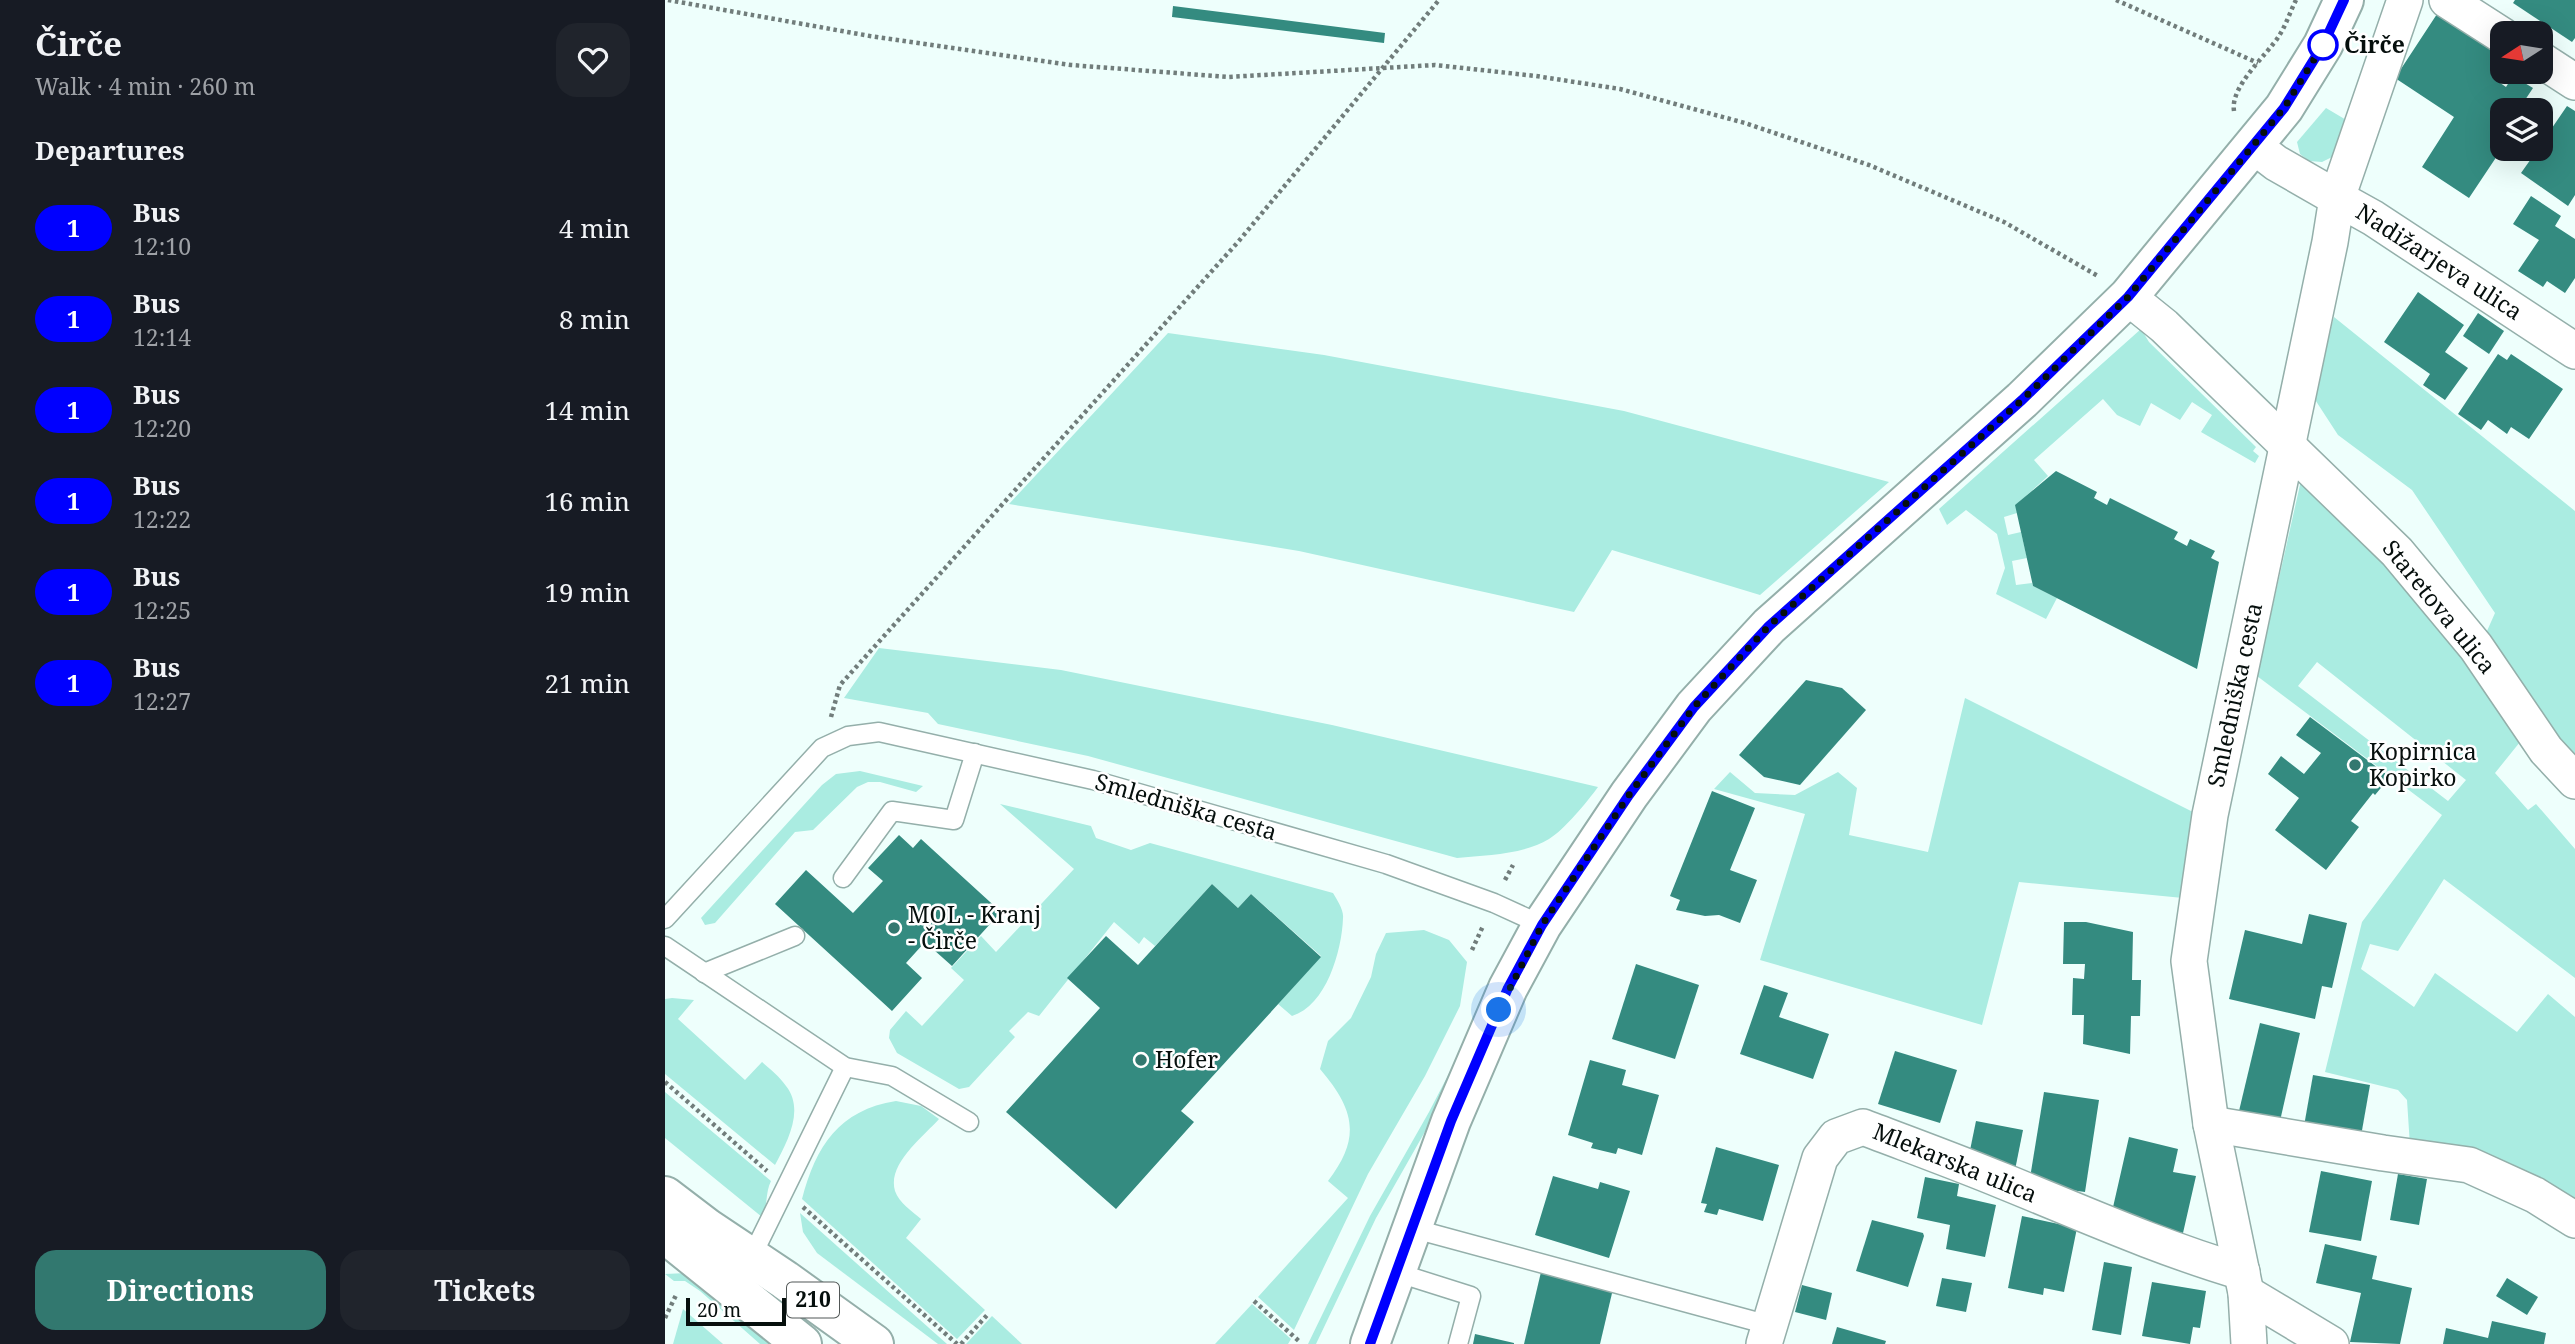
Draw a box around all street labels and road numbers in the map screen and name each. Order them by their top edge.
street label: Nadižarjeva ulica [2350,195,2529,327]
street label: Staretova ulica [2376,533,2504,680]
street label: Smledniška cesta [2199,600,2269,790]
street label: Smledniška cesta [1092,765,1281,847]
street label: Mlekarska ulica [1869,1115,2042,1210]
road number: 210 [787,1282,839,1318]

